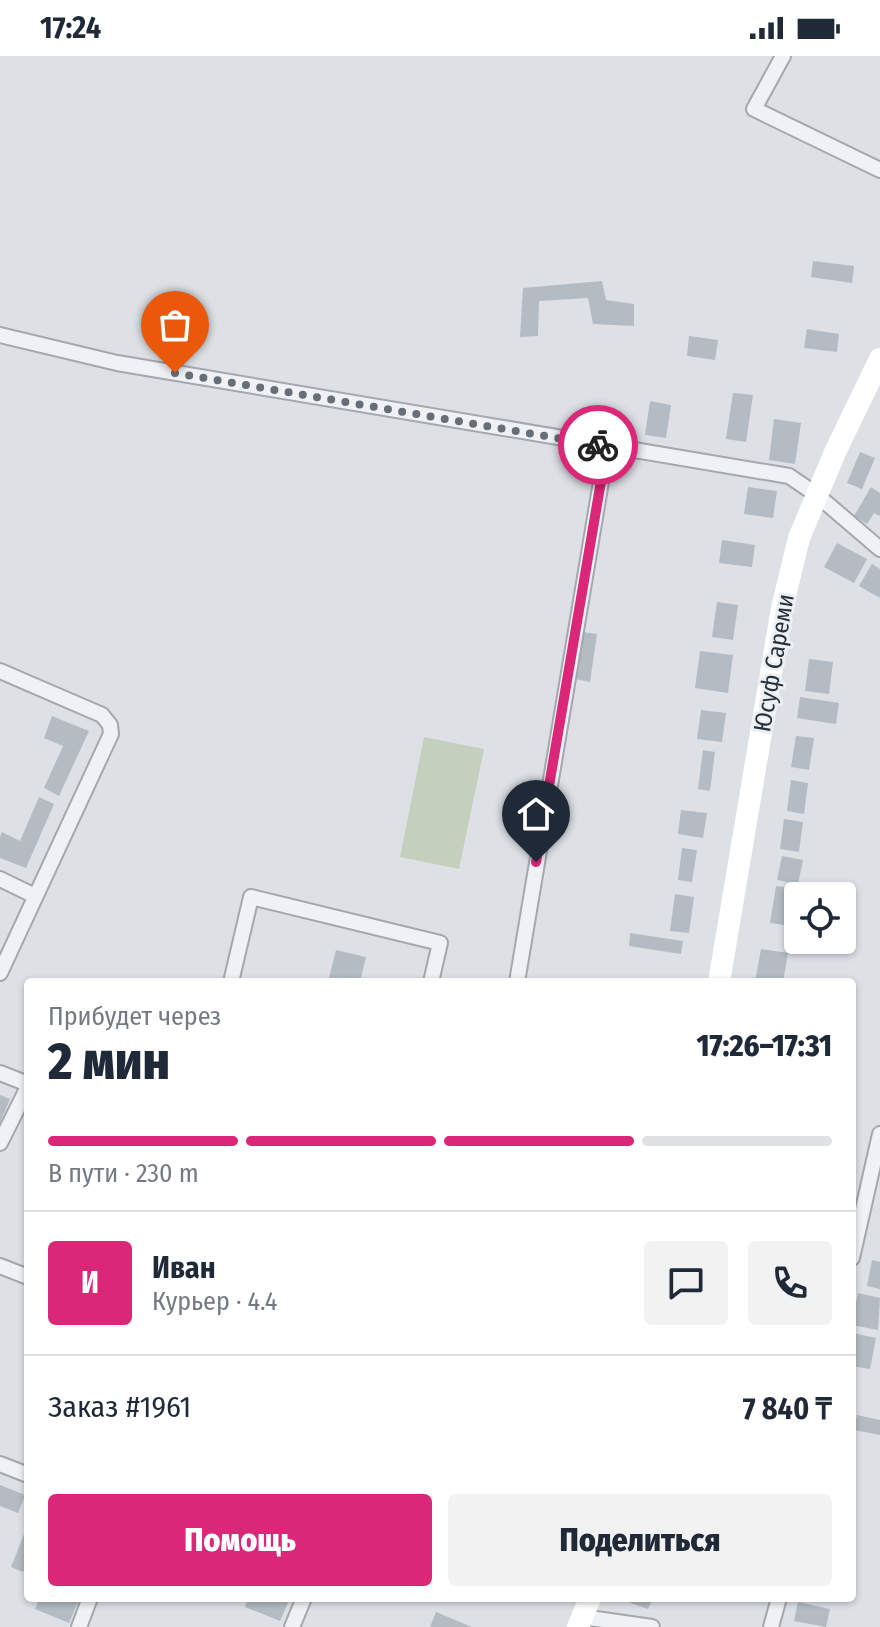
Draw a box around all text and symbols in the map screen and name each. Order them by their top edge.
text: 17:24 [40,10,101,46]
pin [141,291,209,373]
icon: bag [153,303,197,347]
courier [558,405,638,485]
icon: bike [576,423,620,467]
street label: Юсуф Сареми [748,592,800,734]
pin [502,780,570,862]
icon: home [514,792,558,836]
map controls [784,882,856,954]
button: locate [784,882,856,954]
text: Прибудет через [48,1001,221,1032]
text: 17:26–17:31 [697,1028,832,1064]
text: 2 мин [48,1030,170,1093]
text: В пути · 230 m [48,1158,199,1189]
button: chat [644,1241,728,1325]
button: phone [748,1241,832,1325]
text: Иван [152,1250,216,1286]
text: И [81,1265,99,1301]
text: Курьер · 4.4 [152,1286,277,1317]
text: Заказ #1961 [48,1389,191,1425]
text: 7 840 ₸ [743,1391,832,1427]
button: Помощь [48,1494,432,1586]
button: Поделиться [448,1494,832,1586]

